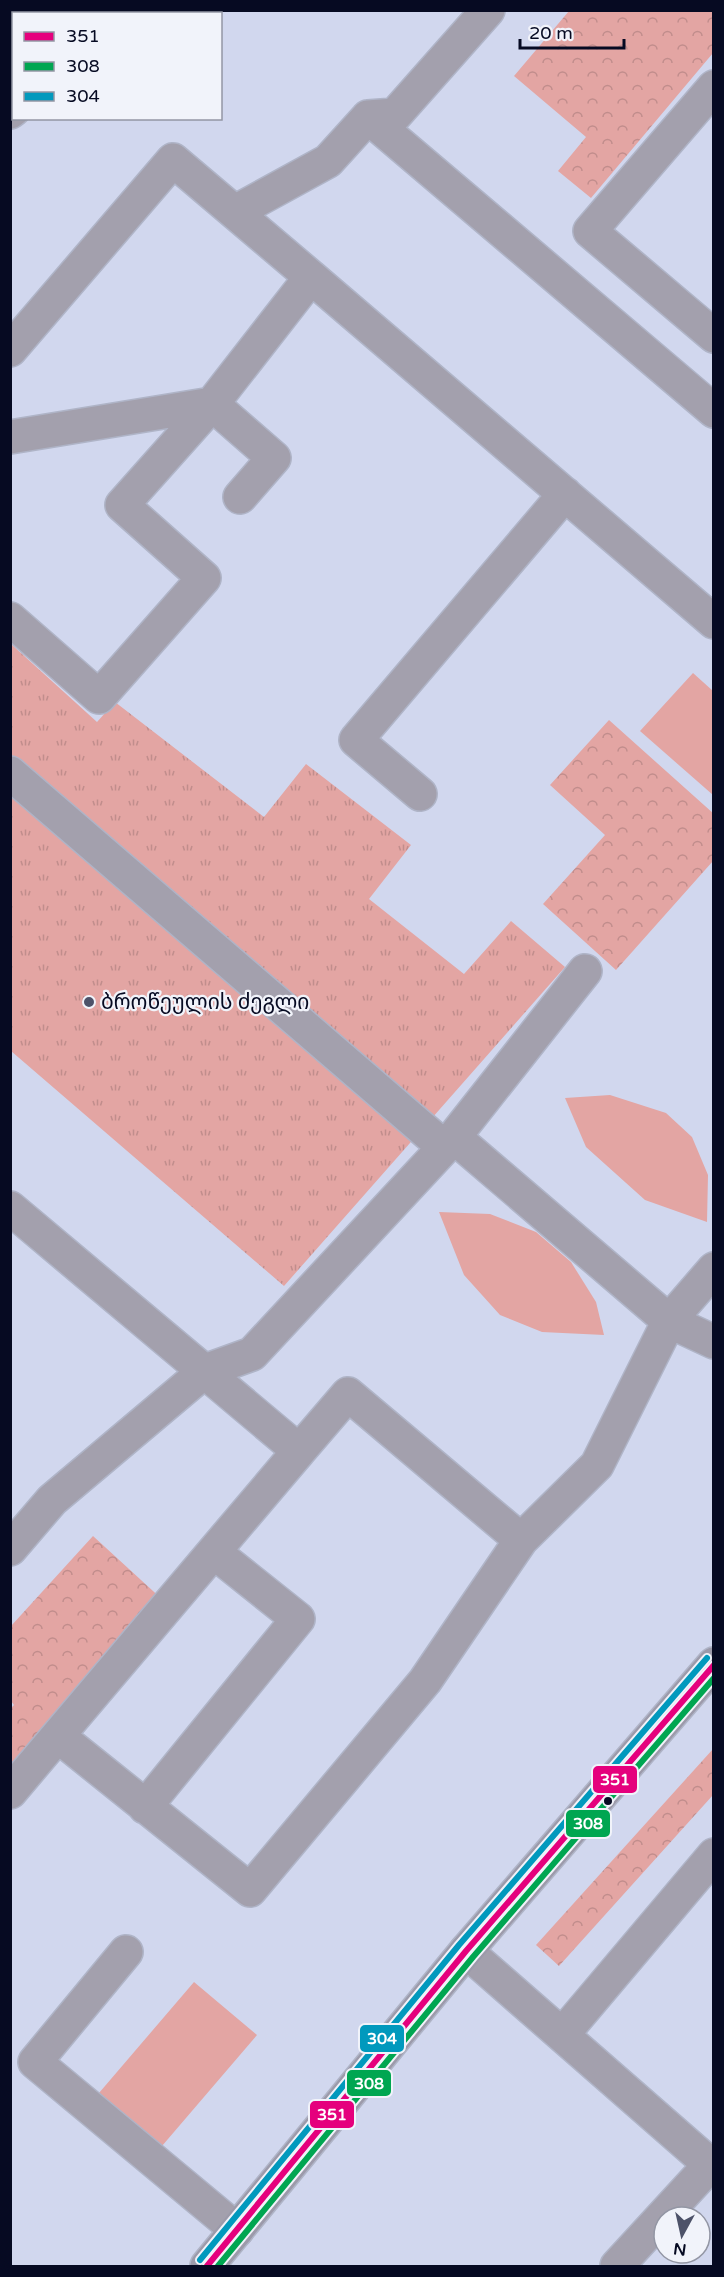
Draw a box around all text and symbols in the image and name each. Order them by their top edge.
legend [12,12,222,120]
scale bar [520,12,624,50]
text: 20 m [529,22,573,44]
text: 351 [66,25,100,47]
text: 308 [66,55,100,77]
text: 304 [66,85,100,107]
place label: ბროწეულის ძეგლი [101,990,309,1015]
marker: ბროწეულის ძეგლი [82,995,96,1009]
line badge: 351 [592,1765,638,1794]
text: 351 [600,1770,630,1790]
unlabelled marker [602,1795,614,1807]
line badge: 308 [565,1809,611,1838]
text: 308 [573,1814,603,1834]
line badge: 304 [359,2024,405,2053]
text: 304 [367,2029,397,2049]
line badge: 308 [346,2069,392,2097]
text: 308 [354,2074,384,2094]
line badge: 351 [309,2100,355,2129]
text: 351 [317,2105,347,2125]
north arrow [652,2205,712,2265]
text: N [672,2238,688,2260]

